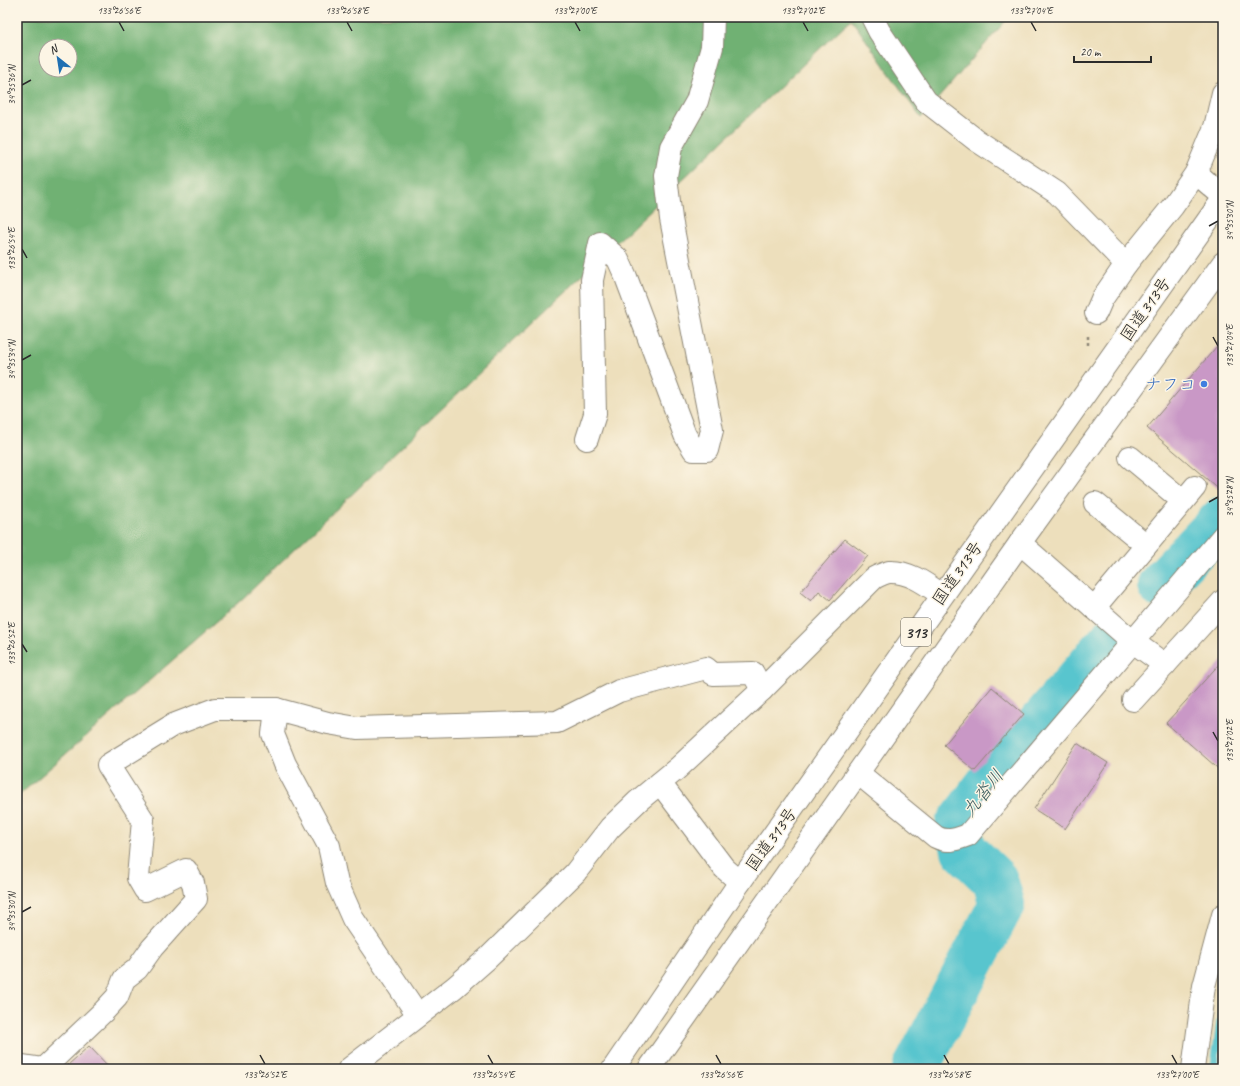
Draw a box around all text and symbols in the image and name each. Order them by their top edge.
text: 133°26'56"E [97,4,142,17]
text: 133°26'58"E [325,4,370,17]
text: 133°27'00"E [553,4,598,17]
text: 133°27'02"E [781,4,826,17]
text: 133°27'04"E [1009,4,1054,17]
north arrow [38,38,78,78]
scale bar [1074,38,1151,64]
text: N [47,40,61,57]
text: 20 m [1080,44,1102,60]
text: 34°35'36"N [5,63,18,105]
text: 34°35'30"N [1223,199,1236,241]
text: 133°26'54"E [5,226,18,271]
street label: 国道313号 [1116,273,1175,346]
text: 133°27'04"E [1223,323,1236,368]
text: 34°35'34"N [5,338,18,380]
place label: ナフコ [1145,374,1196,395]
marker: ナフコ [1199,379,1209,389]
text: 34°35'28"N [1223,475,1236,517]
street label: 国道313号 [928,537,987,610]
road number: 313 [901,618,931,646]
text: 133°26'52"E [5,621,18,666]
text: 133°27'02"E [1223,718,1236,763]
water label: 九沓川 [958,765,1008,821]
street label: 国道313号 [741,803,802,875]
text: 34°35'30"N [5,890,18,932]
text: 133°26'52"E [243,1068,288,1081]
text: 133°26'54"E [471,1068,516,1081]
text: 133°26'56"E [699,1068,744,1081]
text: 133°26'58"E [927,1068,972,1081]
text: 133°27'00"E [1155,1068,1200,1081]

